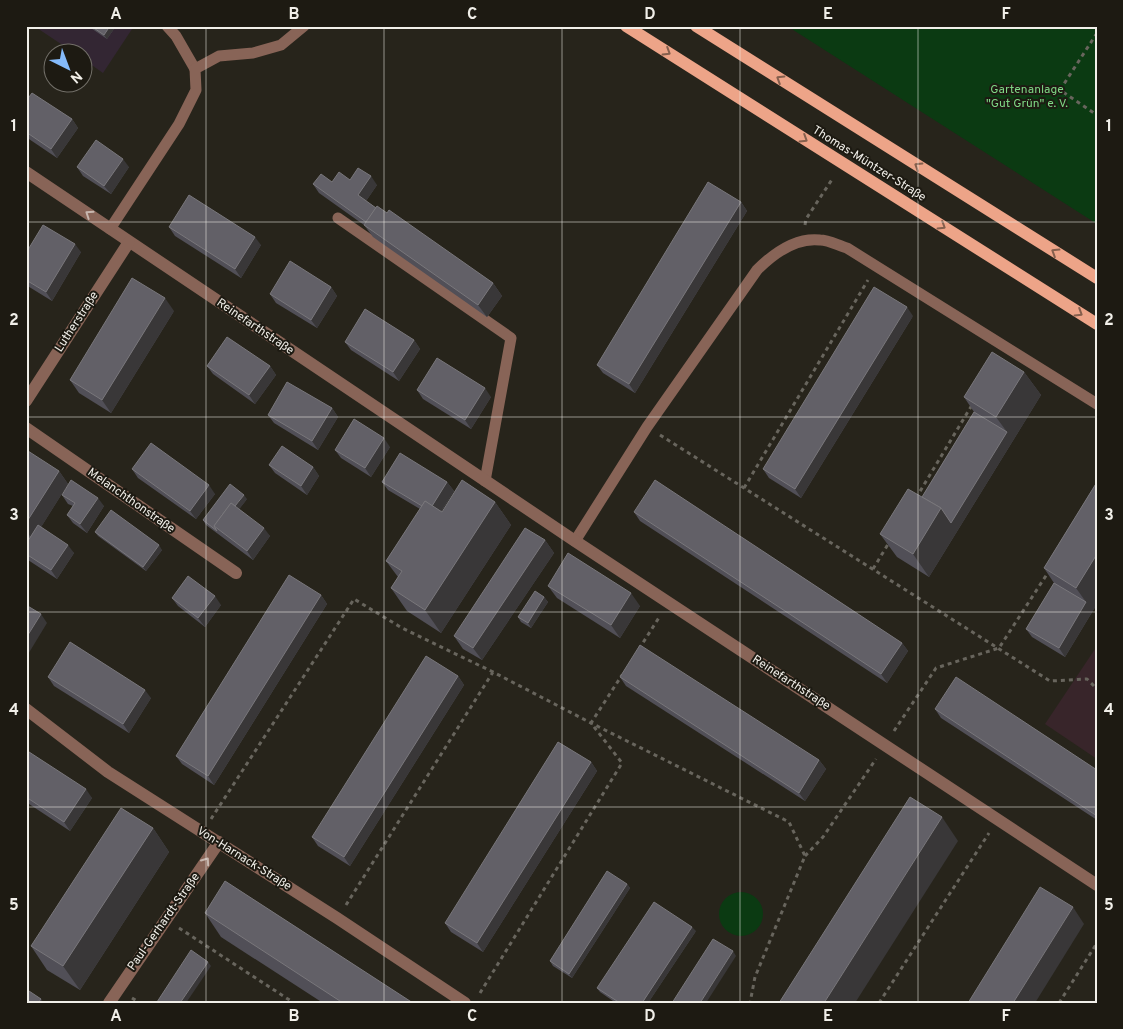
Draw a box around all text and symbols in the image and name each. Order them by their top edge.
text: A [110,5,122,25]
text: B [288,5,300,25]
text: C [467,5,477,25]
text: D [644,5,656,25]
text: E [823,5,833,25]
text: F [1001,5,1011,25]
north arrow [42,42,92,92]
one-way arrow [662,46,671,56]
text: N [66,67,85,86]
one-way arrow [777,76,786,86]
park label: Gartenanlage "Gut Grün" e. V. [986,82,1068,112]
text: 1 [11,117,17,137]
text: 1 [1106,117,1112,137]
street label: Thomas-Müntzer-Straße [809,122,929,206]
one-way arrow [799,133,808,143]
one-way arrow [914,163,923,172]
one-way arrow [85,211,94,220]
one-way arrow [936,220,945,229]
one-way arrow [1052,249,1061,259]
street label: Lutherstraße [51,289,103,355]
street label: Reinefarthstraße [213,295,297,359]
one-way arrow [1073,307,1082,316]
text: 2 [9,311,19,331]
text: 2 [1104,311,1114,331]
street label: Melanchthonstraße [84,465,178,537]
text: 3 [9,506,19,526]
text: 3 [1104,506,1114,526]
street label: Reinefarthstraße [749,652,833,714]
text: 4 [9,701,19,721]
text: 4 [1104,701,1114,721]
street label: Von-Harnack-Straße [194,823,294,895]
one-way arrow [200,858,209,867]
street label: Paul-Gerhardt-Straße [124,870,204,974]
text: 5 [9,896,19,916]
text: 5 [1104,896,1114,916]
text: A [110,1007,122,1027]
text: B [288,1007,300,1027]
text: C [467,1007,477,1027]
text: D [644,1007,656,1027]
text: E [823,1007,833,1027]
text: F [1001,1007,1011,1027]

